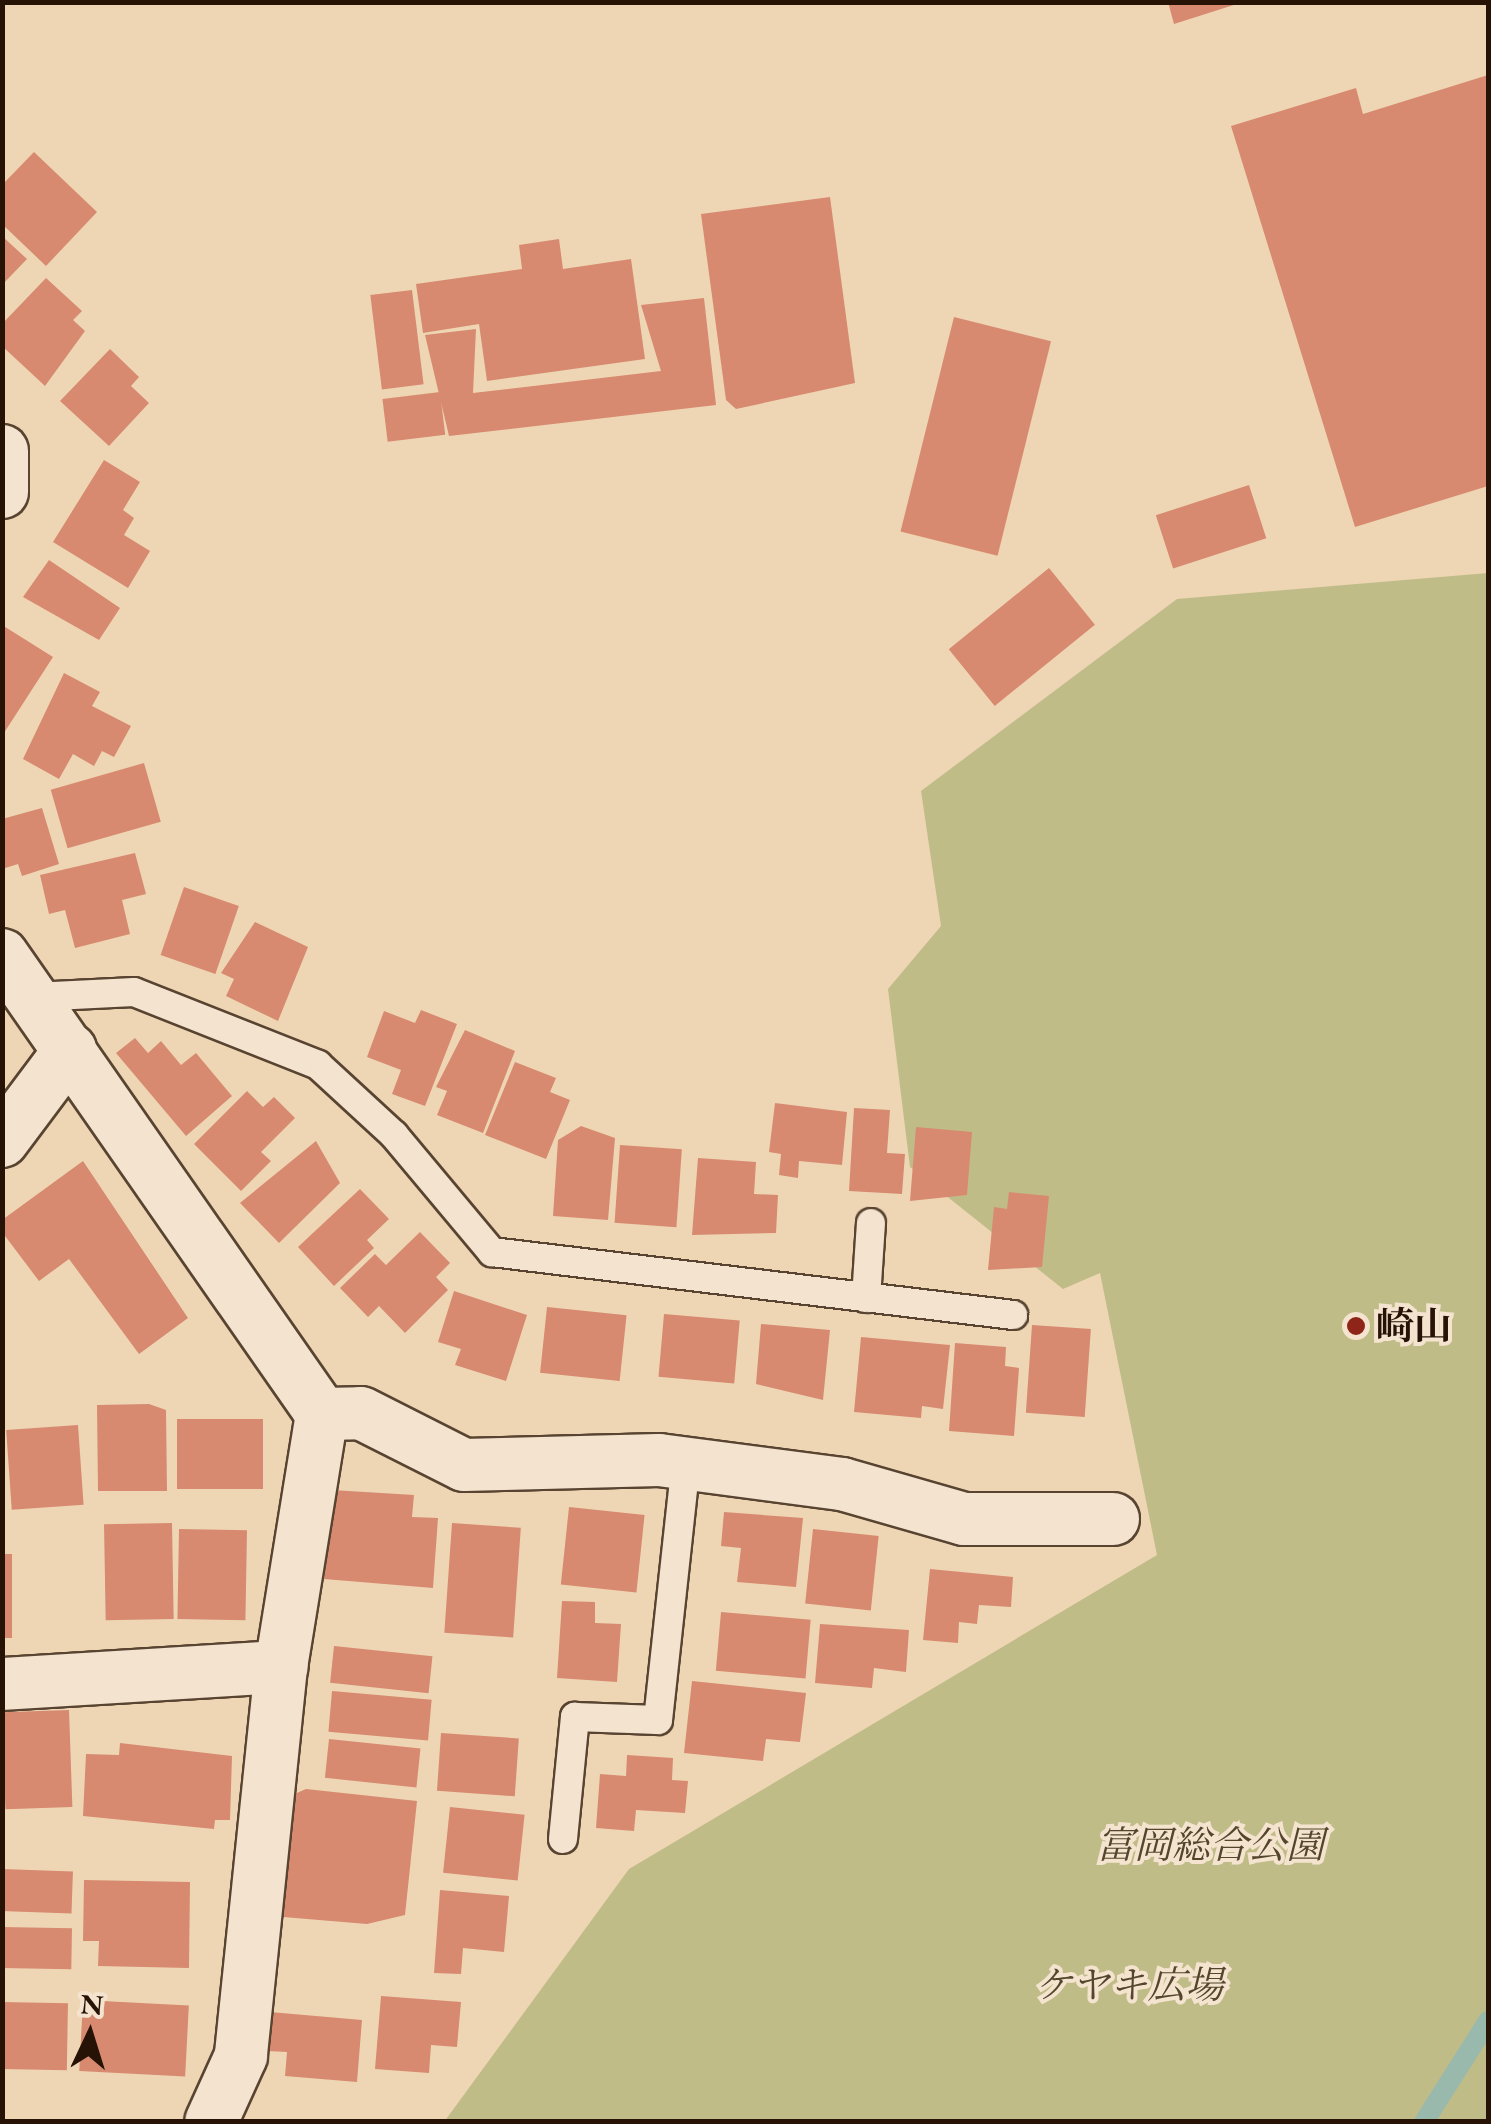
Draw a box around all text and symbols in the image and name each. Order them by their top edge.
place label: 崎山 [1376,1303,1452,1349]
marker: 崎山 [1345,1315,1367,1337]
park label: 富岡総合公園 [1096,1822,1324,1868]
park label: ケヤキ広場 [1034,1962,1224,2008]
north arrow [40,1984,140,2084]
text: N [80,1985,105,2023]

